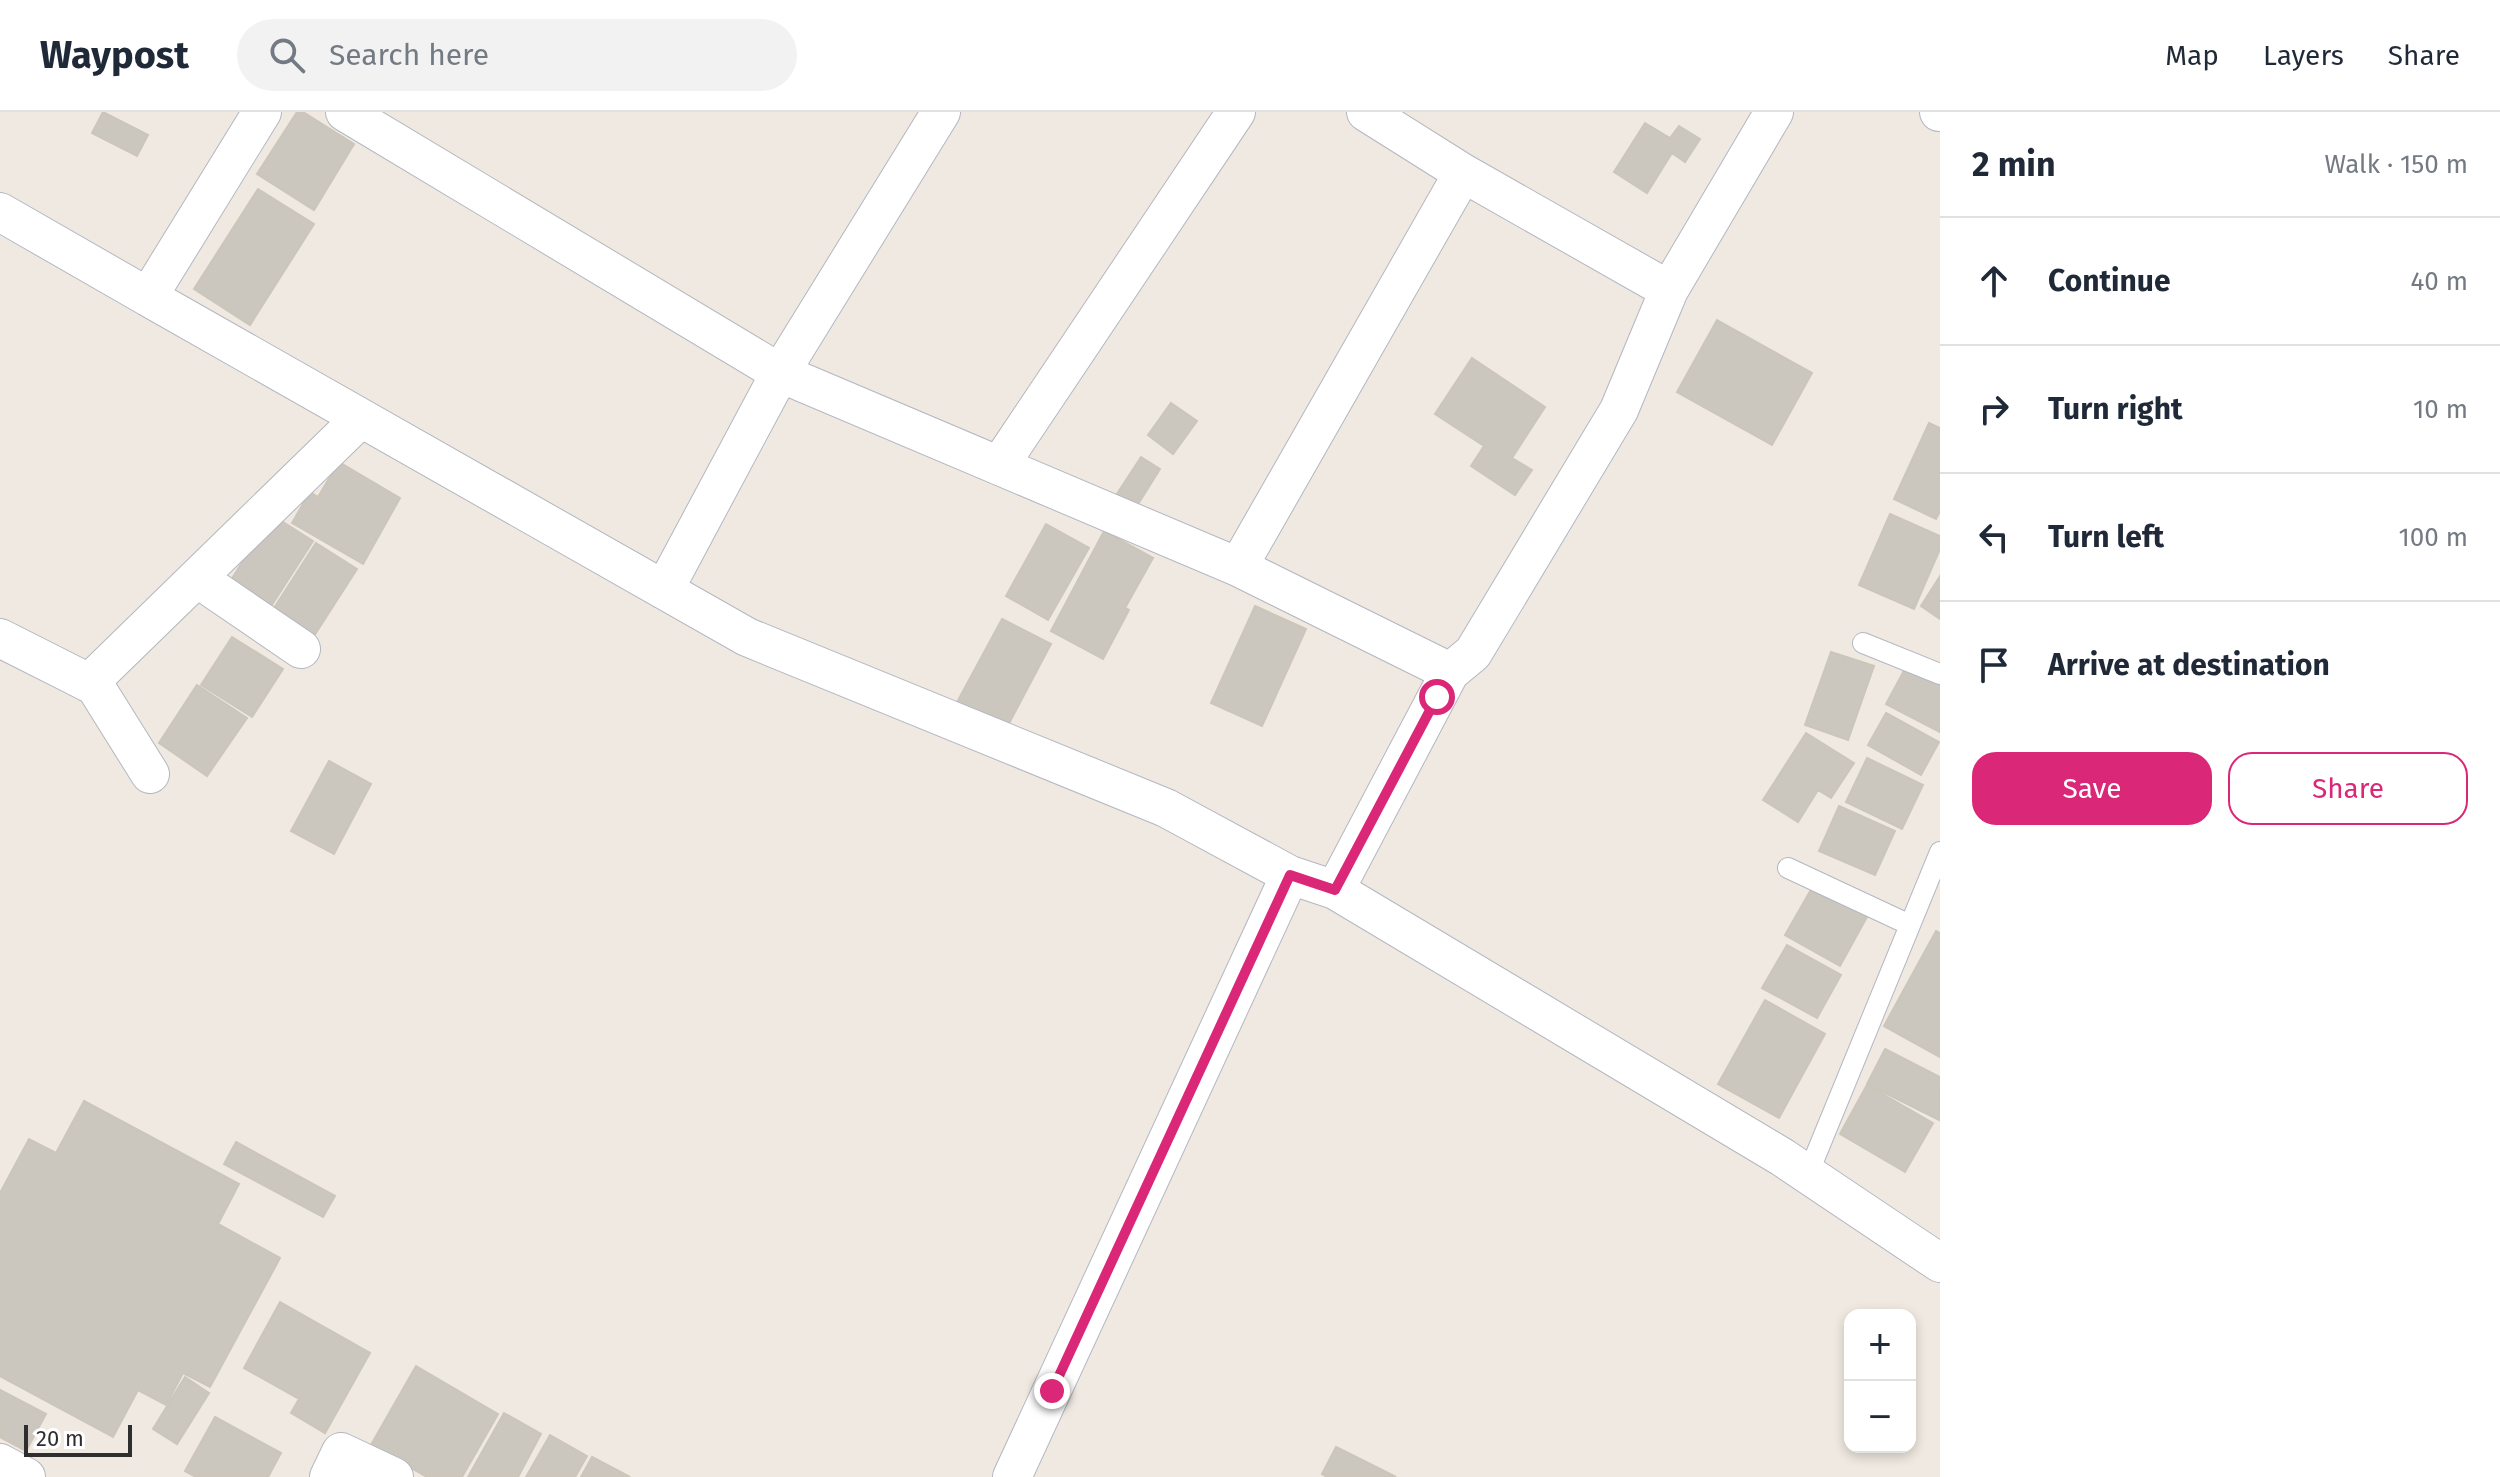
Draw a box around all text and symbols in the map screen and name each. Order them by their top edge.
search box [237,19,797,91]
text: Waypost [40,32,189,78]
icon: search [265,33,309,77]
text: Search here [329,37,489,73]
text: Map [2165,39,2219,72]
text: Layers [2263,39,2344,72]
text: Share [2388,39,2460,72]
text: 2 min [1972,144,2056,185]
text: Walk · 150 m [2325,149,2468,180]
icon: ahead [1972,259,2016,303]
text: Continue [2048,263,2171,299]
text: 40 m [2410,266,2468,297]
icon: right [1972,387,2016,431]
text: Turn right [2048,391,2183,427]
text: 10 m [2413,394,2468,425]
icon: left [1972,515,2016,559]
text: Turn left [2048,519,2164,555]
text: 100 m [2399,522,2468,553]
icon: arrive [1972,643,2016,687]
text: Arrive at destination [2048,647,2330,683]
route start [1419,679,1455,715]
button: Save [1972,752,2212,825]
button: Share [2228,752,2468,825]
map controls [1844,1309,1916,1453]
button: + [1844,1309,1916,1381]
route end [1034,1373,1070,1409]
button: − [1844,1381,1916,1453]
scale bar [24,1421,132,1457]
text: 20 m [36,1425,84,1452]

